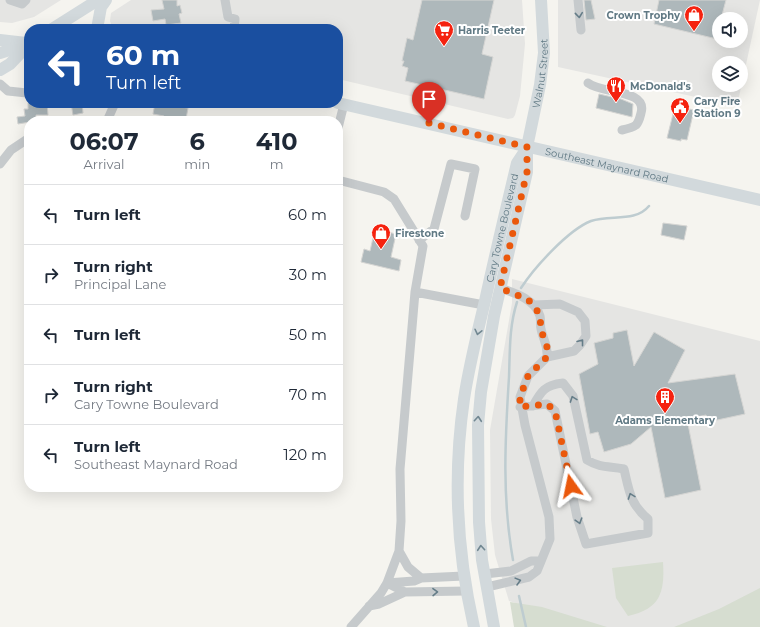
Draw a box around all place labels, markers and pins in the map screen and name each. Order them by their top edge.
shop icon: Crown Trophy [683,4,705,32]
place label: Crown Trophy [606,9,681,22]
supermarket icon: Harris Teeter [433,19,455,47]
place label: Harris Teeter [458,24,526,37]
restaurant icon: McDonald's [605,75,627,103]
place label: McDonald's [630,80,692,93]
pin [412,82,446,123]
place label: Cary Fire Station 9 [694,95,741,120]
public building icon: Cary Fire Station 9 [669,96,691,124]
shop icon: Firestone [370,222,392,250]
place label: Firestone [395,227,444,240]
building icon: Adams Elementary [654,386,676,414]
place label: Adams Elementary [614,414,716,427]

